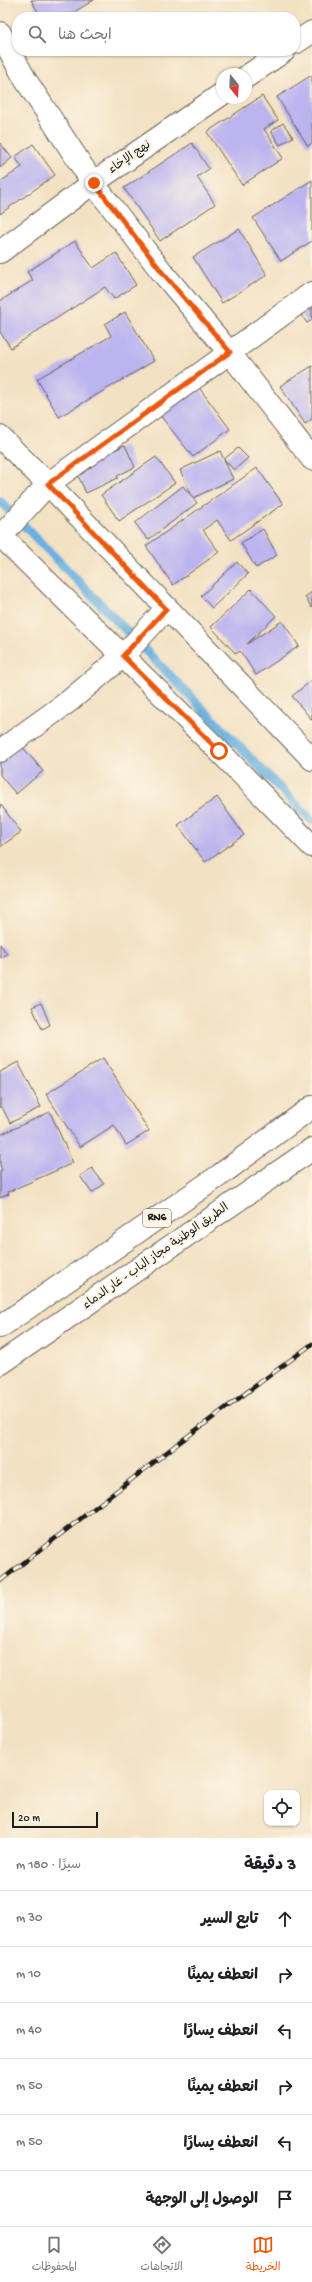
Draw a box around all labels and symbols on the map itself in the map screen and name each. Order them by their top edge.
north arrow [216,68,252,104]
street label: نهج الإخاء [105,137,154,178]
route end [85,174,103,192]
route start [210,742,228,760]
street label: الطريق الوطنية مجاز الباب - غار الدماء [80,1201,232,1313]
road number: RN6 [143,1209,171,1227]
scale bar [12,1810,98,1829]

